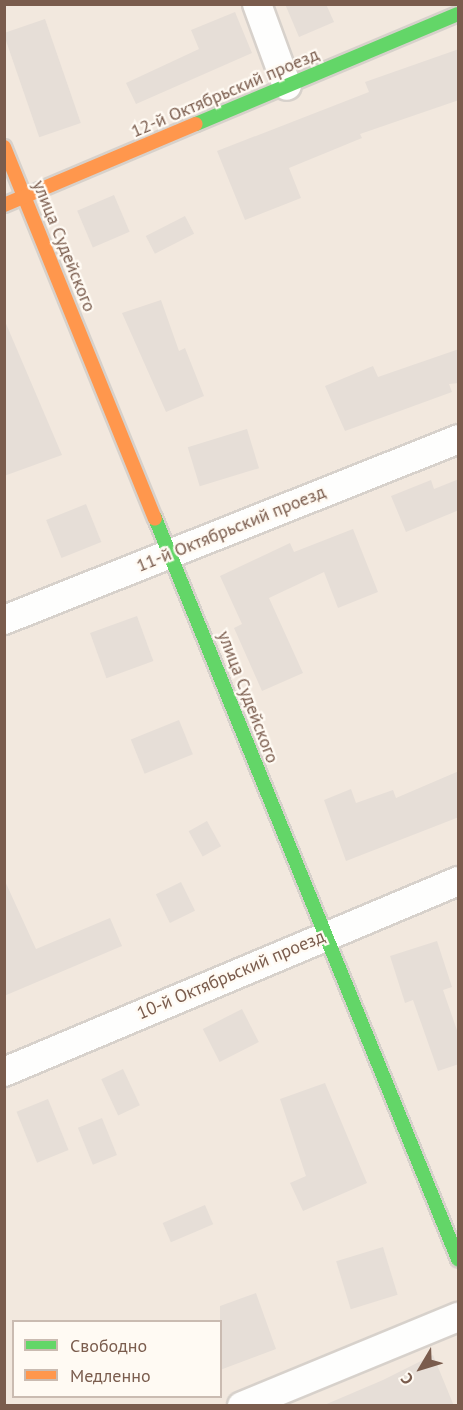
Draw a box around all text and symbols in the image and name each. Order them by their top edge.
street label: 12-й Октябрьский проезд [128,44,322,142]
street label: улица Судейского [28,177,100,315]
street label: 11-й Октябрьский проезд [133,481,329,577]
street label: улица Судейского [213,628,283,766]
street label: 10-й Октябрьский проезд [134,926,328,1024]
legend [12,1320,222,1398]
text: Свободно [70,1334,147,1357]
north arrow [391,1338,451,1398]
text: Медленно [70,1364,151,1387]
text: С [396,1369,417,1389]

